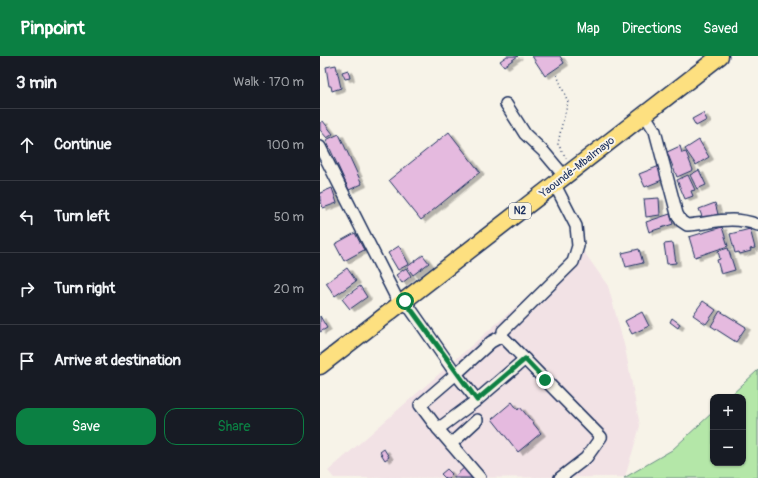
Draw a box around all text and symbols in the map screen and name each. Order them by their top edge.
text: Pinpoint [20,16,85,40]
text: Map [577,20,600,37]
text: Directions [622,20,681,37]
text: Saved [703,20,738,37]
text: 3 min [16,72,57,93]
text: Walk · 170 m [233,74,304,90]
icon: ahead [16,134,38,156]
street label: Yaoundé-Mbalmayo [536,134,617,201]
text: Continue [54,135,112,154]
text: 100 m [267,137,304,153]
road number: N2 [509,203,531,219]
icon: left [16,206,38,228]
text: Turn left [54,207,110,226]
text: 50 m [274,209,304,225]
icon: right [16,278,38,300]
text: Turn right [54,279,115,298]
text: 20 m [273,281,304,297]
route start [396,292,414,310]
icon: arrive [16,350,38,372]
text: Arrive at destination [54,351,181,370]
route end [536,371,554,389]
map controls [710,394,746,466]
button: + [710,394,746,430]
button: Save [16,408,156,445]
button: Share [164,408,304,445]
button: − [710,430,746,466]

